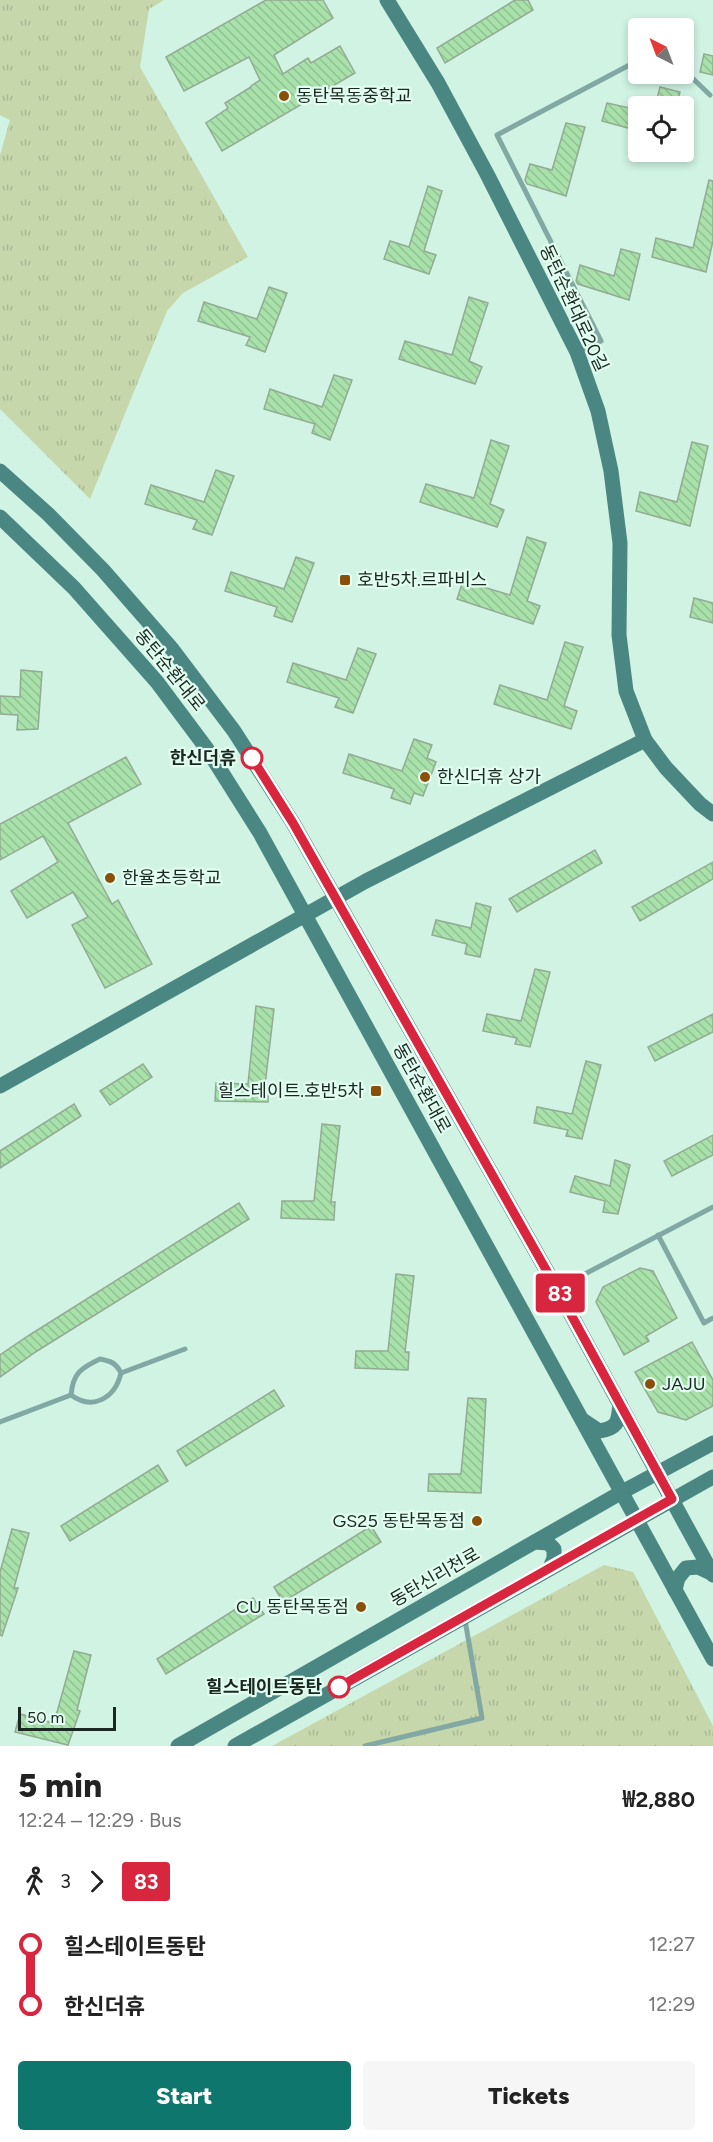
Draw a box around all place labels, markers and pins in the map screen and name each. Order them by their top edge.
place label: 동탄목동중학교 [296,85,412,107]
marker: 동탄목동중학교 [277,89,291,103]
place label: 호반5차.르파비스 [357,569,487,591]
marker: 호반5차.르파비스 [338,573,352,587]
place label: 한신더휴 [170,747,236,769]
marker: 한신더휴 [241,747,263,769]
place label: 한신더휴 상가 [437,766,541,788]
marker: 한신더휴 상가 [418,770,432,784]
place label: 한율초등학교 [122,867,221,889]
marker: 한율초등학교 [103,871,117,885]
place label: 힐스테이트.호반5차 [217,1080,364,1102]
marker: 힐스테이트.호반5차 [369,1084,383,1098]
place label: JAJU [662,1373,705,1395]
marker: JAJU [643,1377,657,1391]
place label: GS25 동탄목동점 [333,1510,465,1532]
marker: GS25 동탄목동점 [470,1514,484,1528]
place label: CU 동탄목동점 [236,1596,349,1618]
marker: CU 동탄목동점 [354,1600,368,1614]
place label: 힐스테이트동탄 [206,1676,322,1698]
marker: 힐스테이트동탄 [328,1676,350,1698]

